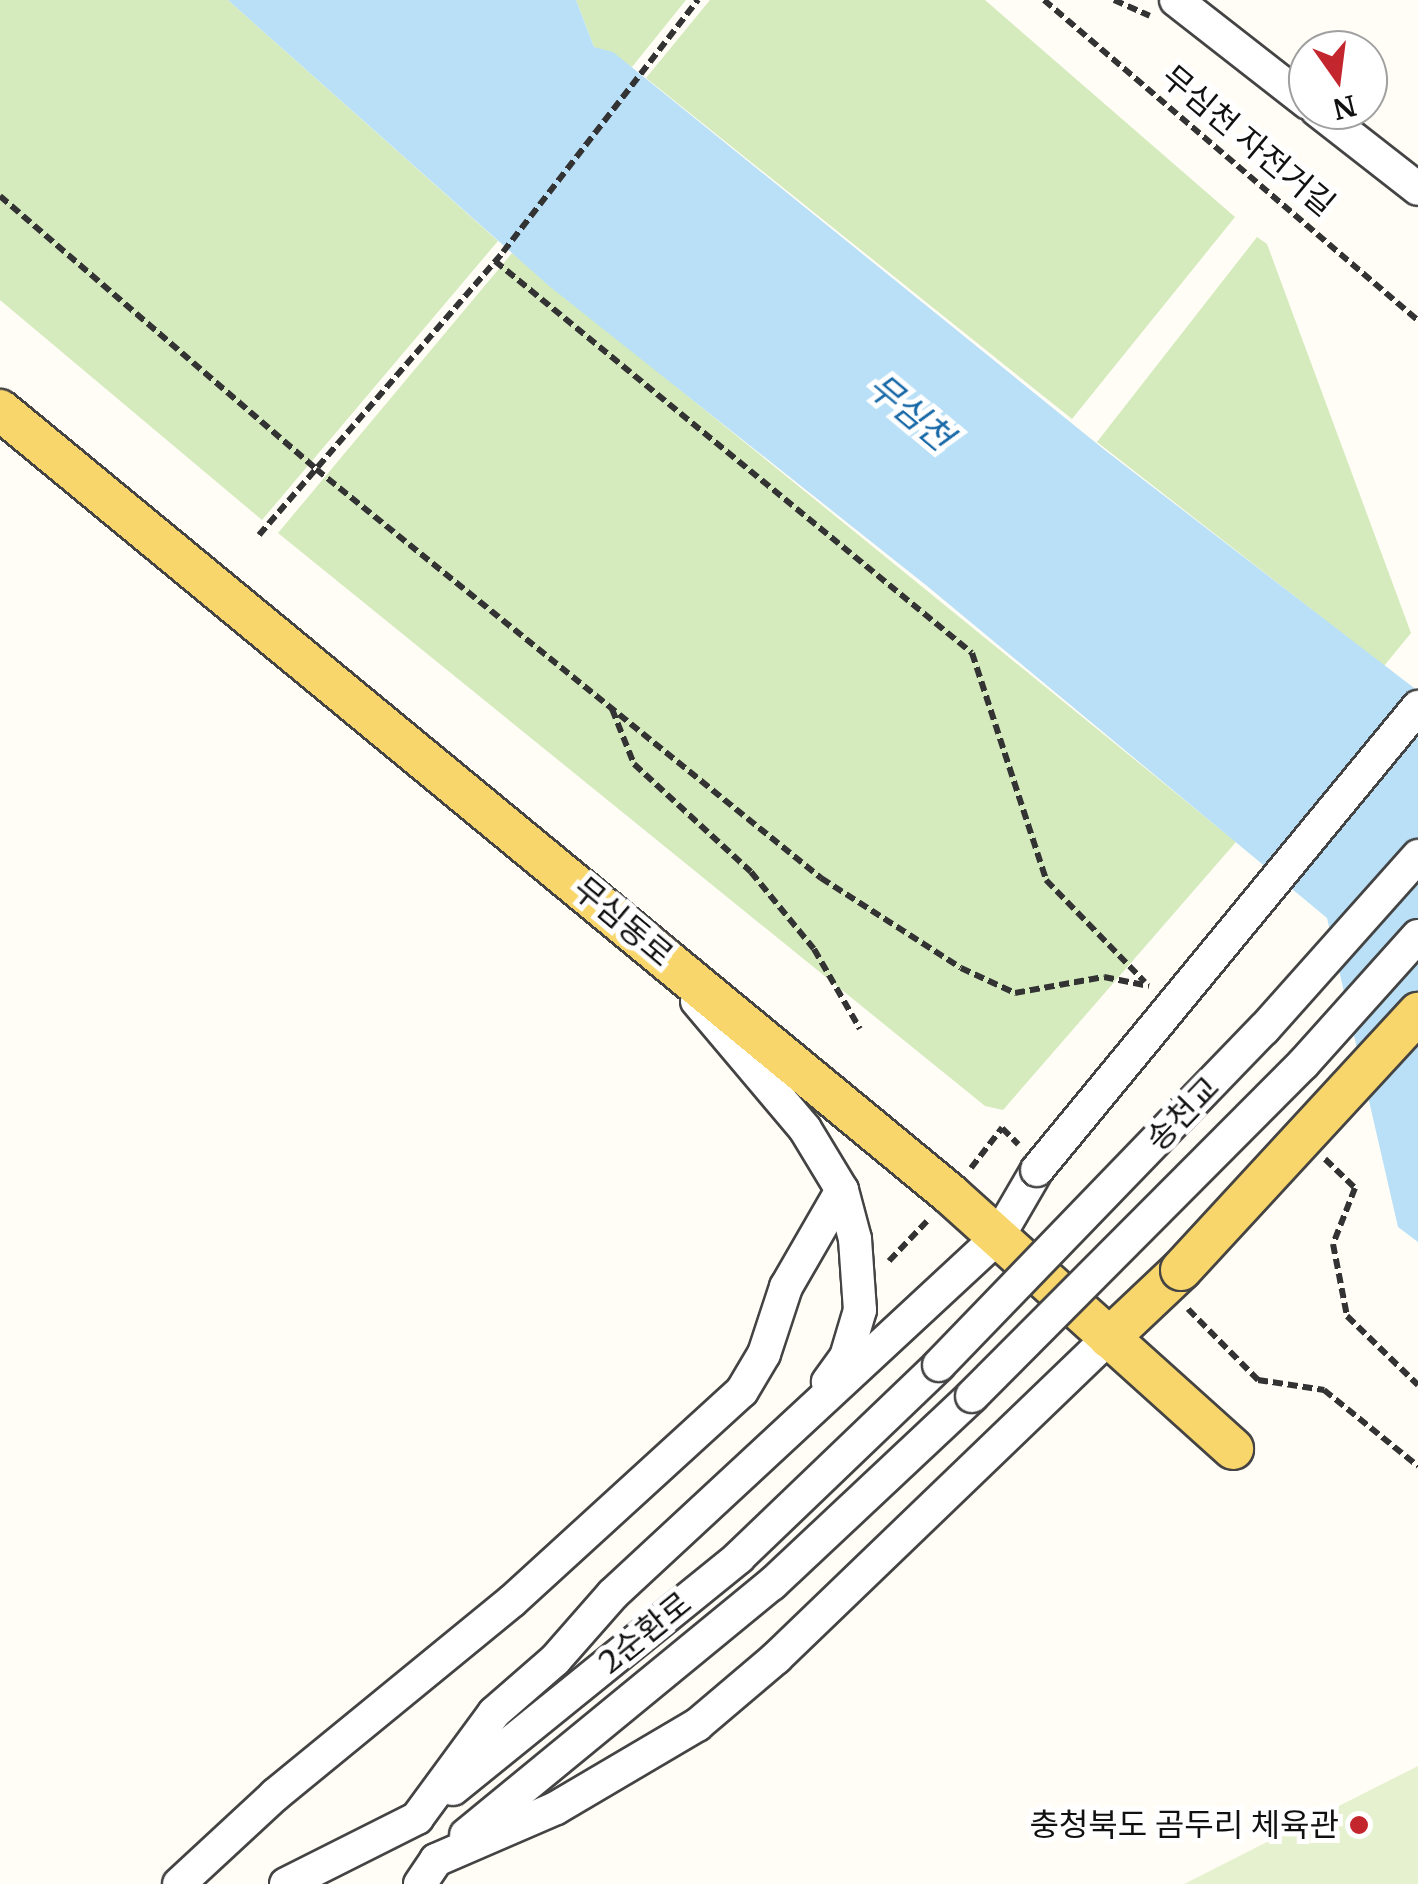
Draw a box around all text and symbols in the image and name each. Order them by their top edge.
north arrow [1288,30,1388,130]
street label: 무심천 자전거길 [1154,58,1342,224]
text: N [1330,87,1360,127]
water label: 무심천 [860,365,960,459]
street label: 무심동로 [566,869,680,975]
street label: 송천교 [1139,1069,1227,1159]
street label: 2순환로 [591,1584,699,1682]
place label: 충청북도 곰두리 체육관 [1029,1806,1339,1844]
marker: 충청북도 곰두리 체육관 [1348,1814,1370,1836]

